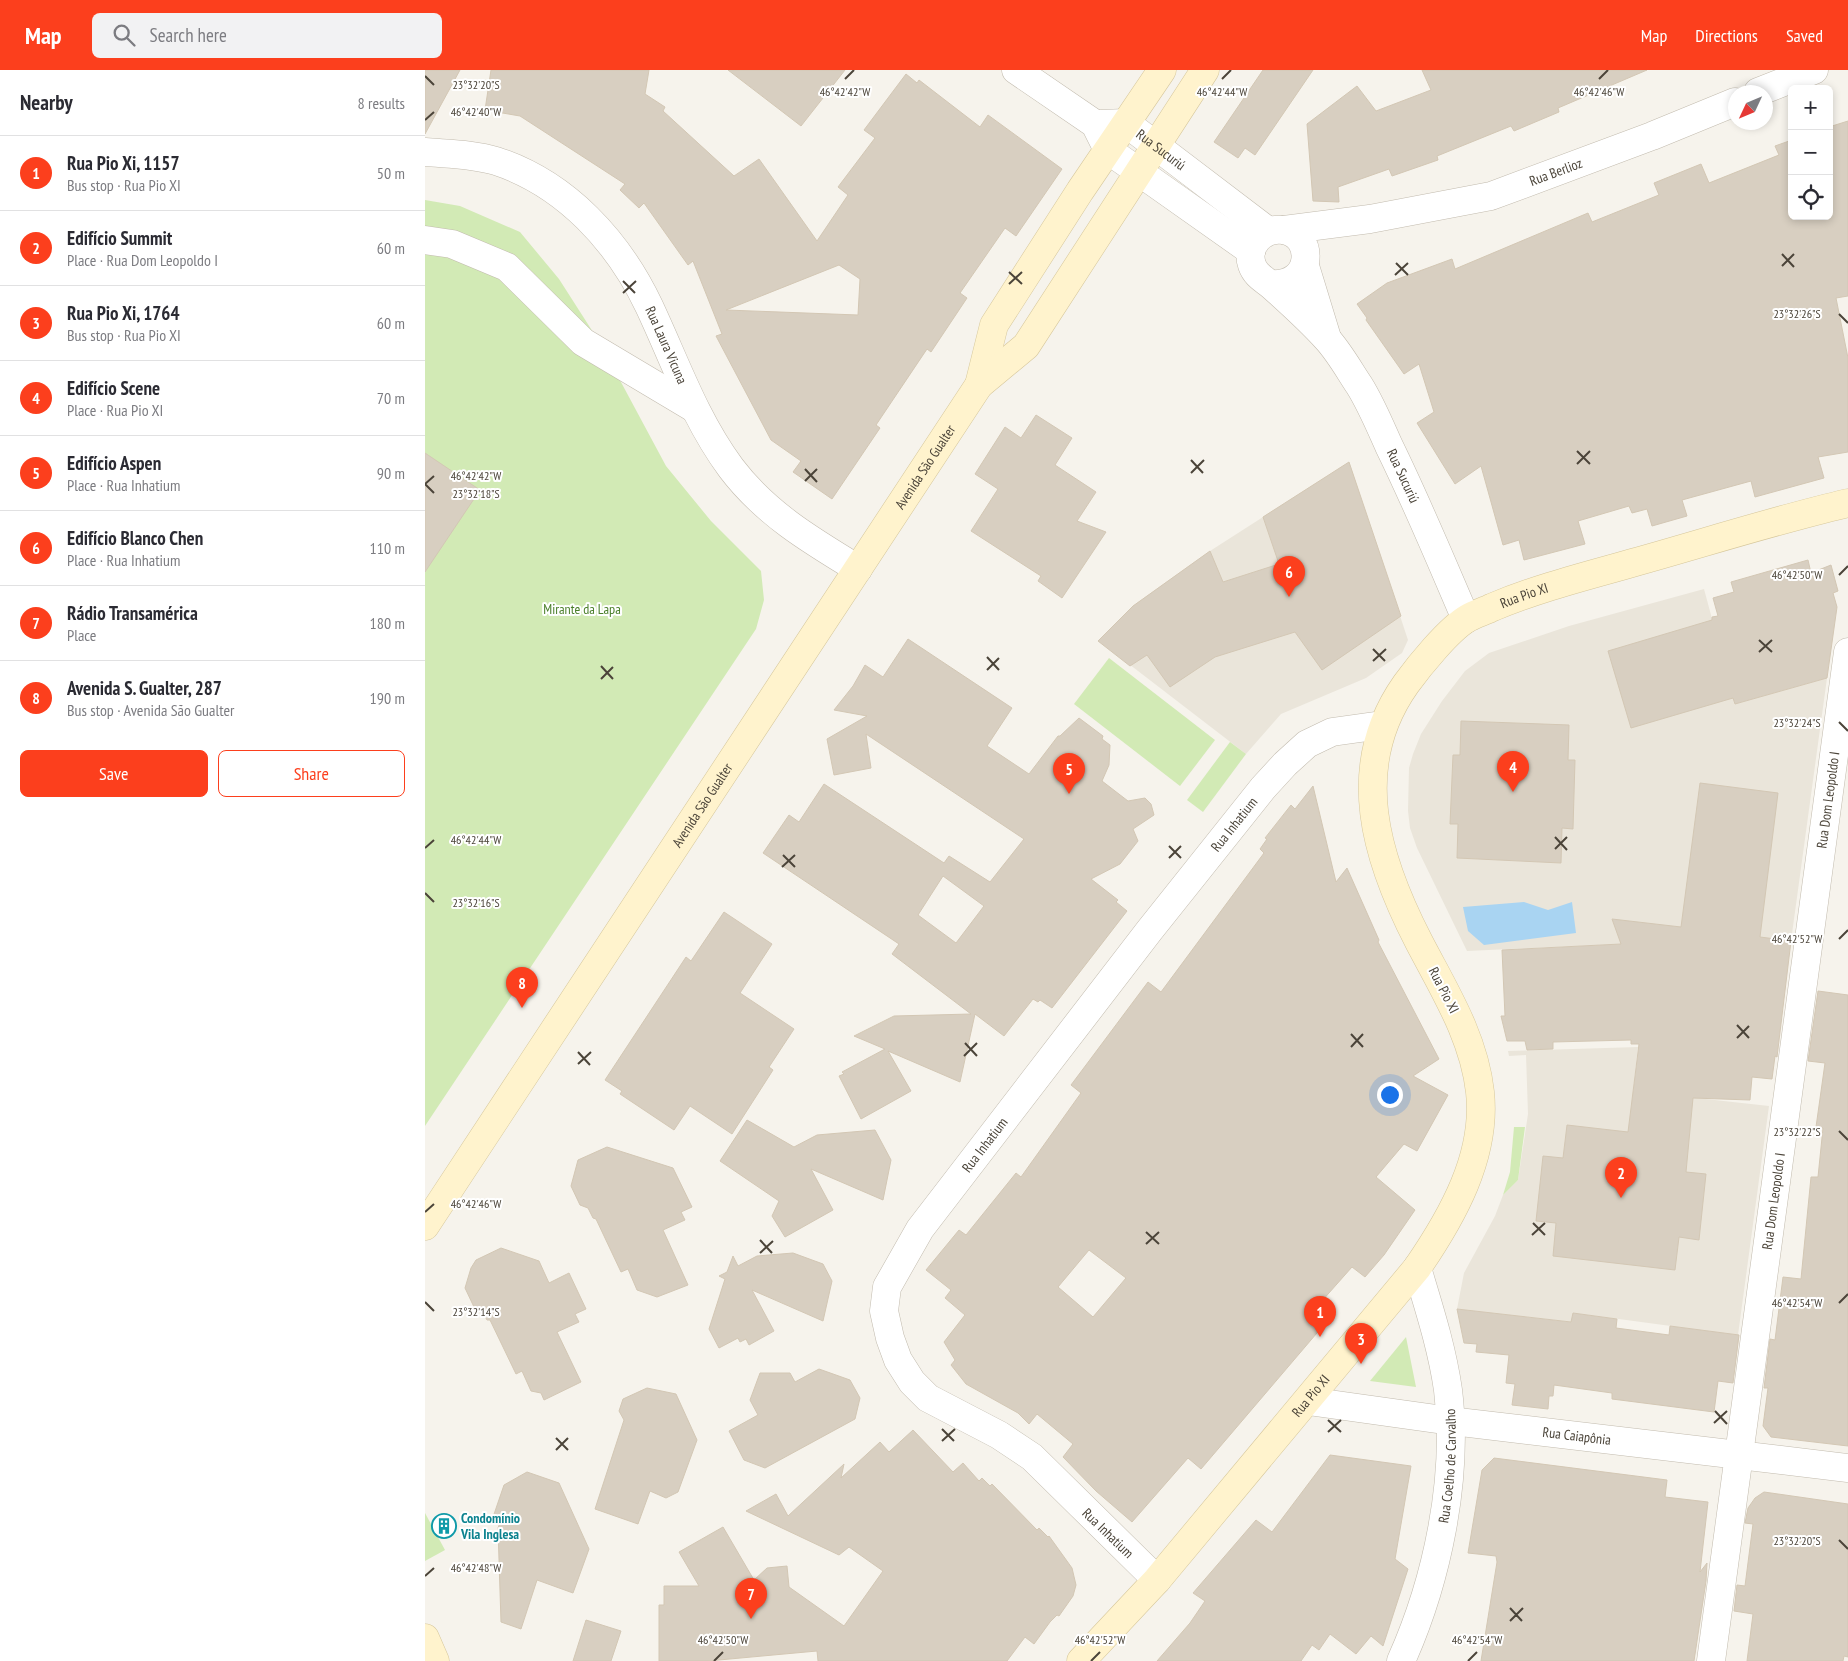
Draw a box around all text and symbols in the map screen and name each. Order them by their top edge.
search box [92,13,442,58]
text: Map [25,20,62,51]
icon: search [110,21,138,49]
text: Search here [150,23,227,47]
text: Map [1641,24,1667,47]
text: Directions [1695,24,1758,47]
text: Saved [1786,24,1823,47]
text: 23°32'20"S [452,77,500,92]
text: 46°42'42"W [820,84,870,99]
text: 46°42'44"W [1197,84,1247,99]
text: 46°42'46"W [1574,84,1624,99]
north arrow [1728,85,1773,130]
map controls [1788,85,1833,220]
button: + [1788,85,1833,130]
text: Nearby [20,89,73,116]
text: 8 results [358,93,405,113]
text: 46°42'40"W [451,104,501,119]
street label: Rua Sucuriú [1133,125,1189,174]
button: − [1788,130,1833,175]
text: Rua Pio Xi, 1157 [67,151,179,175]
street label: Rua Berlioz [1527,154,1585,190]
text: 1 [32,163,40,183]
text: 50 m [377,163,405,183]
text: Bus stop · Rua Pio XI [67,175,181,195]
button: locate [1788,175,1833,220]
text: Edifício Summit [67,226,172,250]
text: 2 [32,238,40,258]
text: 60 m [377,238,405,258]
text: Place · Rua Dom Leopoldo I [67,250,218,270]
text: Rua Pio Xi, 1764 [67,301,179,325]
street label: Rua Laura Vicuna [641,303,691,387]
text: 23°32'26"S [1773,306,1821,321]
text: 3 [32,313,40,333]
text: 60 m [377,313,405,333]
text: Bus stop · Rua Pio XI [67,325,181,345]
text: Edifício Scene [67,376,160,400]
text: 4 [32,388,40,408]
text: 70 m [377,388,405,408]
text: Place · Rua Pio XI [67,400,163,420]
street label: Avenida São Gualter [891,421,959,512]
street label: Rua Sucuriú [1383,446,1423,506]
text: Edifício Aspen [67,451,161,475]
text: 5 [32,463,40,483]
text: 90 m [377,463,405,483]
text: 46°42'42"W [451,468,501,483]
text: Place · Rua Inhatium [67,475,180,495]
text: 23°32'18"S [452,486,500,501]
text: Edifício Blanco Chen [67,526,203,550]
text: 6 [32,538,40,558]
text: 110 m [370,538,405,558]
text: Place · Rua Inhatium [67,550,180,570]
pin: 6 [1273,556,1305,597]
text: 46°42'50"W [1772,567,1822,582]
street label: Rua Pio XI [1497,579,1550,612]
park label: Mirante da Lapa [543,600,621,618]
text: Rádio Transamérica [67,601,198,625]
text: 7 [32,613,40,633]
text: 180 m [370,613,405,633]
text: Place [67,625,96,645]
text: Avenida S. Gualter, 287 [67,676,222,700]
text: 8 [32,688,40,708]
text: 190 m [370,688,405,708]
text: Bus stop · Avenida São Gualter [67,700,234,720]
text: 23°32'24"S [1773,715,1821,730]
button: Save [20,750,208,797]
button: Share [218,750,405,797]
street label: Rua Dom Leopoldo I [1812,750,1843,849]
pin: 4 [1497,751,1529,792]
pin: 5 [1053,753,1085,794]
street label: Avenida São Gualter [668,759,737,851]
street label: Rua Inhatium [1207,793,1261,855]
text: 46°42'44"W [451,832,501,847]
text: 23°32'16"S [452,895,500,910]
text: 46°42'52"W [1772,931,1822,946]
street label: Rua Pio XI [1425,964,1463,1016]
pin: 8 [506,967,538,1008]
your location [1377,1082,1403,1108]
street label: Rua Inhatium [958,1114,1012,1176]
text: 23°32'22"S [1773,1124,1821,1139]
street label: Rua Dom Leopoldo I [1758,1152,1789,1251]
pin: 2 [1605,1157,1637,1198]
text: 46°42'46"W [451,1196,501,1211]
text: 46°42'54"W [1772,1295,1822,1310]
pin: 1 [1304,1296,1336,1337]
text: 23°32'14"S [452,1304,500,1319]
pin: 3 [1345,1323,1377,1364]
street label: Rua Pio XI [1288,1371,1333,1421]
street label: Rua Coelho de Carvalho [1434,1408,1460,1525]
street label: Rua Caiapônia [1541,1423,1612,1449]
street label: Rua Inhatium [1079,1504,1137,1562]
place label: Condomínio Vila Inglesa [460,1509,520,1543]
building icon: Condomínio Vila Inglesa [431,1513,457,1539]
text: 23°32'20"S [1773,1533,1821,1548]
text: 46°42'48"W [451,1560,501,1575]
pin: 7 [735,1578,767,1619]
text: 46°42'50"W [698,1632,748,1647]
text: 46°42'52"W [1075,1632,1125,1647]
text: 46°42'54"W [1452,1632,1502,1647]

